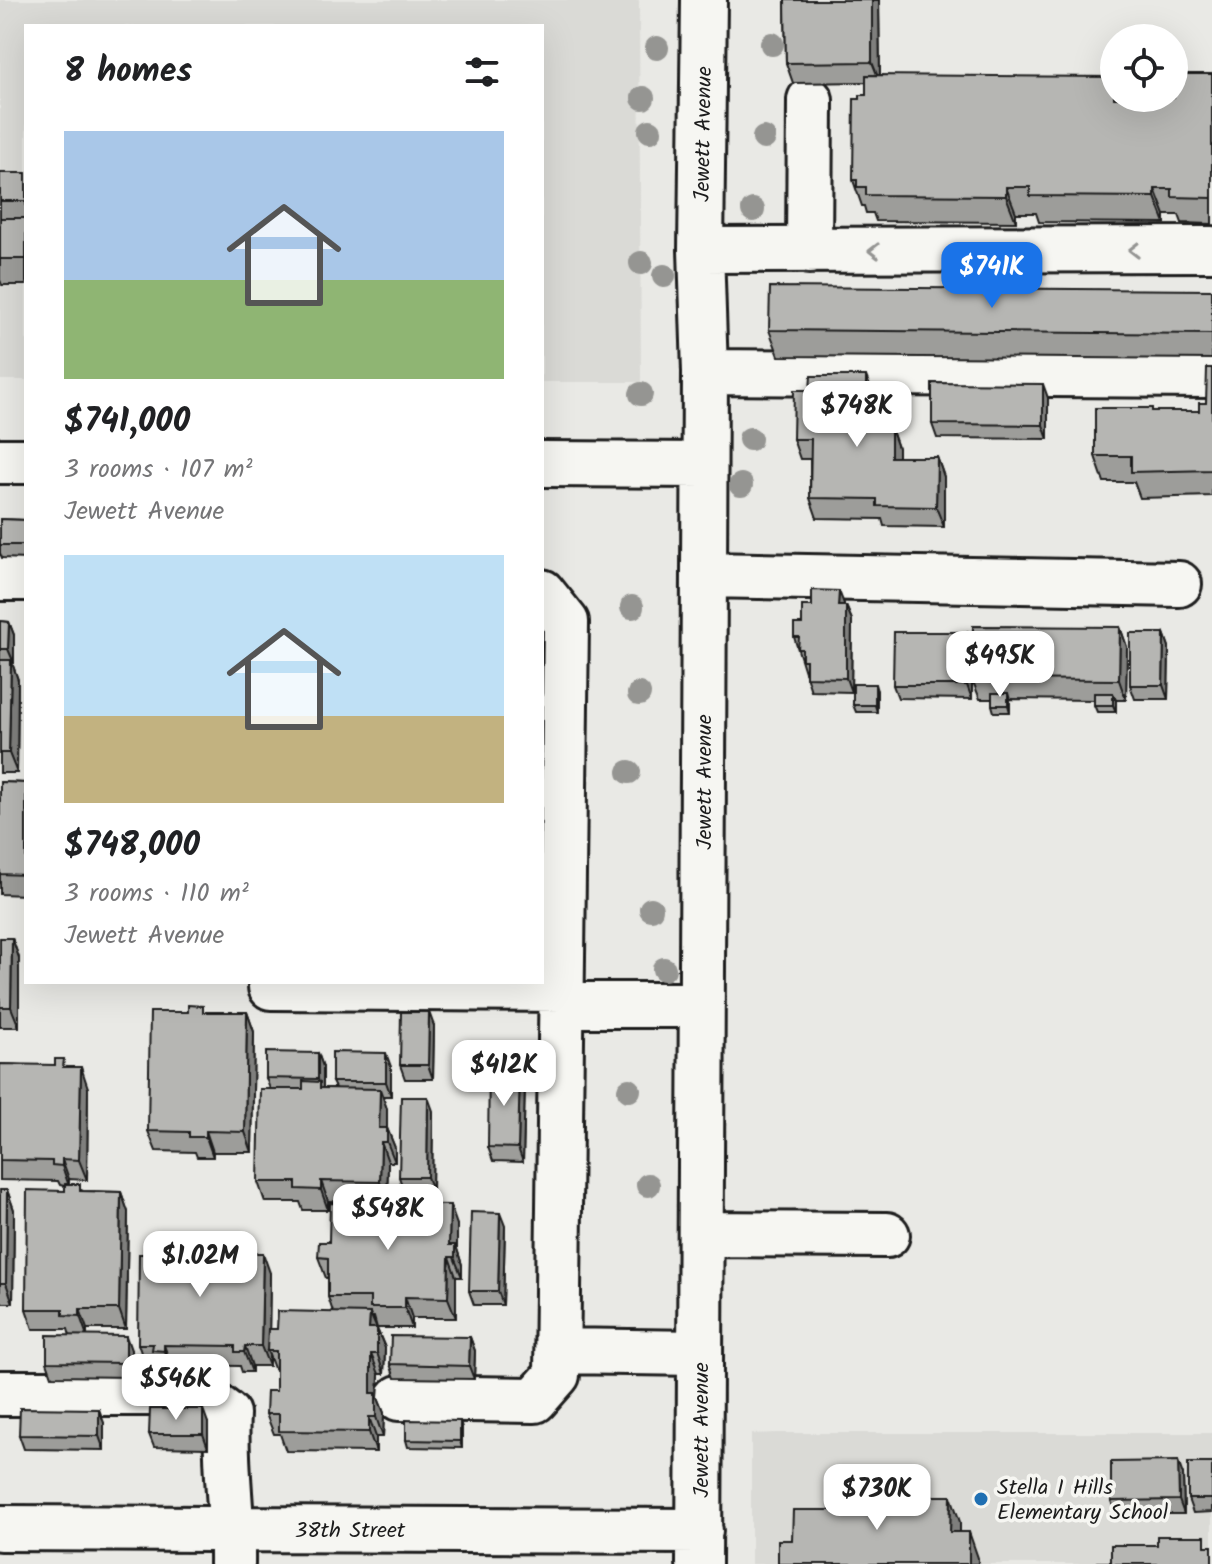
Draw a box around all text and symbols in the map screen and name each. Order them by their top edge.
map controls [1100,24,1188,112]
button: locate [1100,24,1188,112]
text: 8 homes [64,45,192,99]
icon: filters [460,50,504,94]
street label: Jewett Avenue [686,66,723,202]
icon: home [212,183,356,327]
one-way arrow [1127,241,1140,259]
one-way arrow [867,242,880,260]
pin: $741K [936,242,1048,310]
text: $741K [959,247,1025,289]
pin: $748K [801,381,913,449]
text: $748K [821,386,893,428]
text: $741,000 [64,395,190,449]
text: 3 rooms · 107 m² [64,449,253,491]
text: Jewett Avenue [64,491,224,533]
icon: home [212,607,356,751]
pin: $495K [944,631,1056,699]
text: $495K [964,636,1036,678]
street label: Jewett Avenue [688,714,723,850]
text: $748,000 [64,819,200,873]
text: 3 rooms · 110 m² [64,873,249,915]
text: Jewett Avenue [64,915,224,957]
pin: $412K [448,1040,560,1108]
text: $412K [470,1045,538,1087]
pin: $548K [332,1184,444,1252]
text: $548K [351,1189,425,1231]
pin: $1.02M [135,1231,265,1299]
text: $1.02M [161,1236,239,1278]
pin: $546K [120,1354,232,1422]
text: $546K [140,1359,212,1401]
street label: Jewett Avenue [685,1362,720,1498]
pin: $730K [821,1464,933,1532]
text: $730K [842,1469,912,1511]
place label: Stella I Hills Elementary School [997,1471,1169,1531]
marker: Stella I Hills Elementary School [972,1490,990,1508]
street label: 38th Street [295,1514,406,1549]

